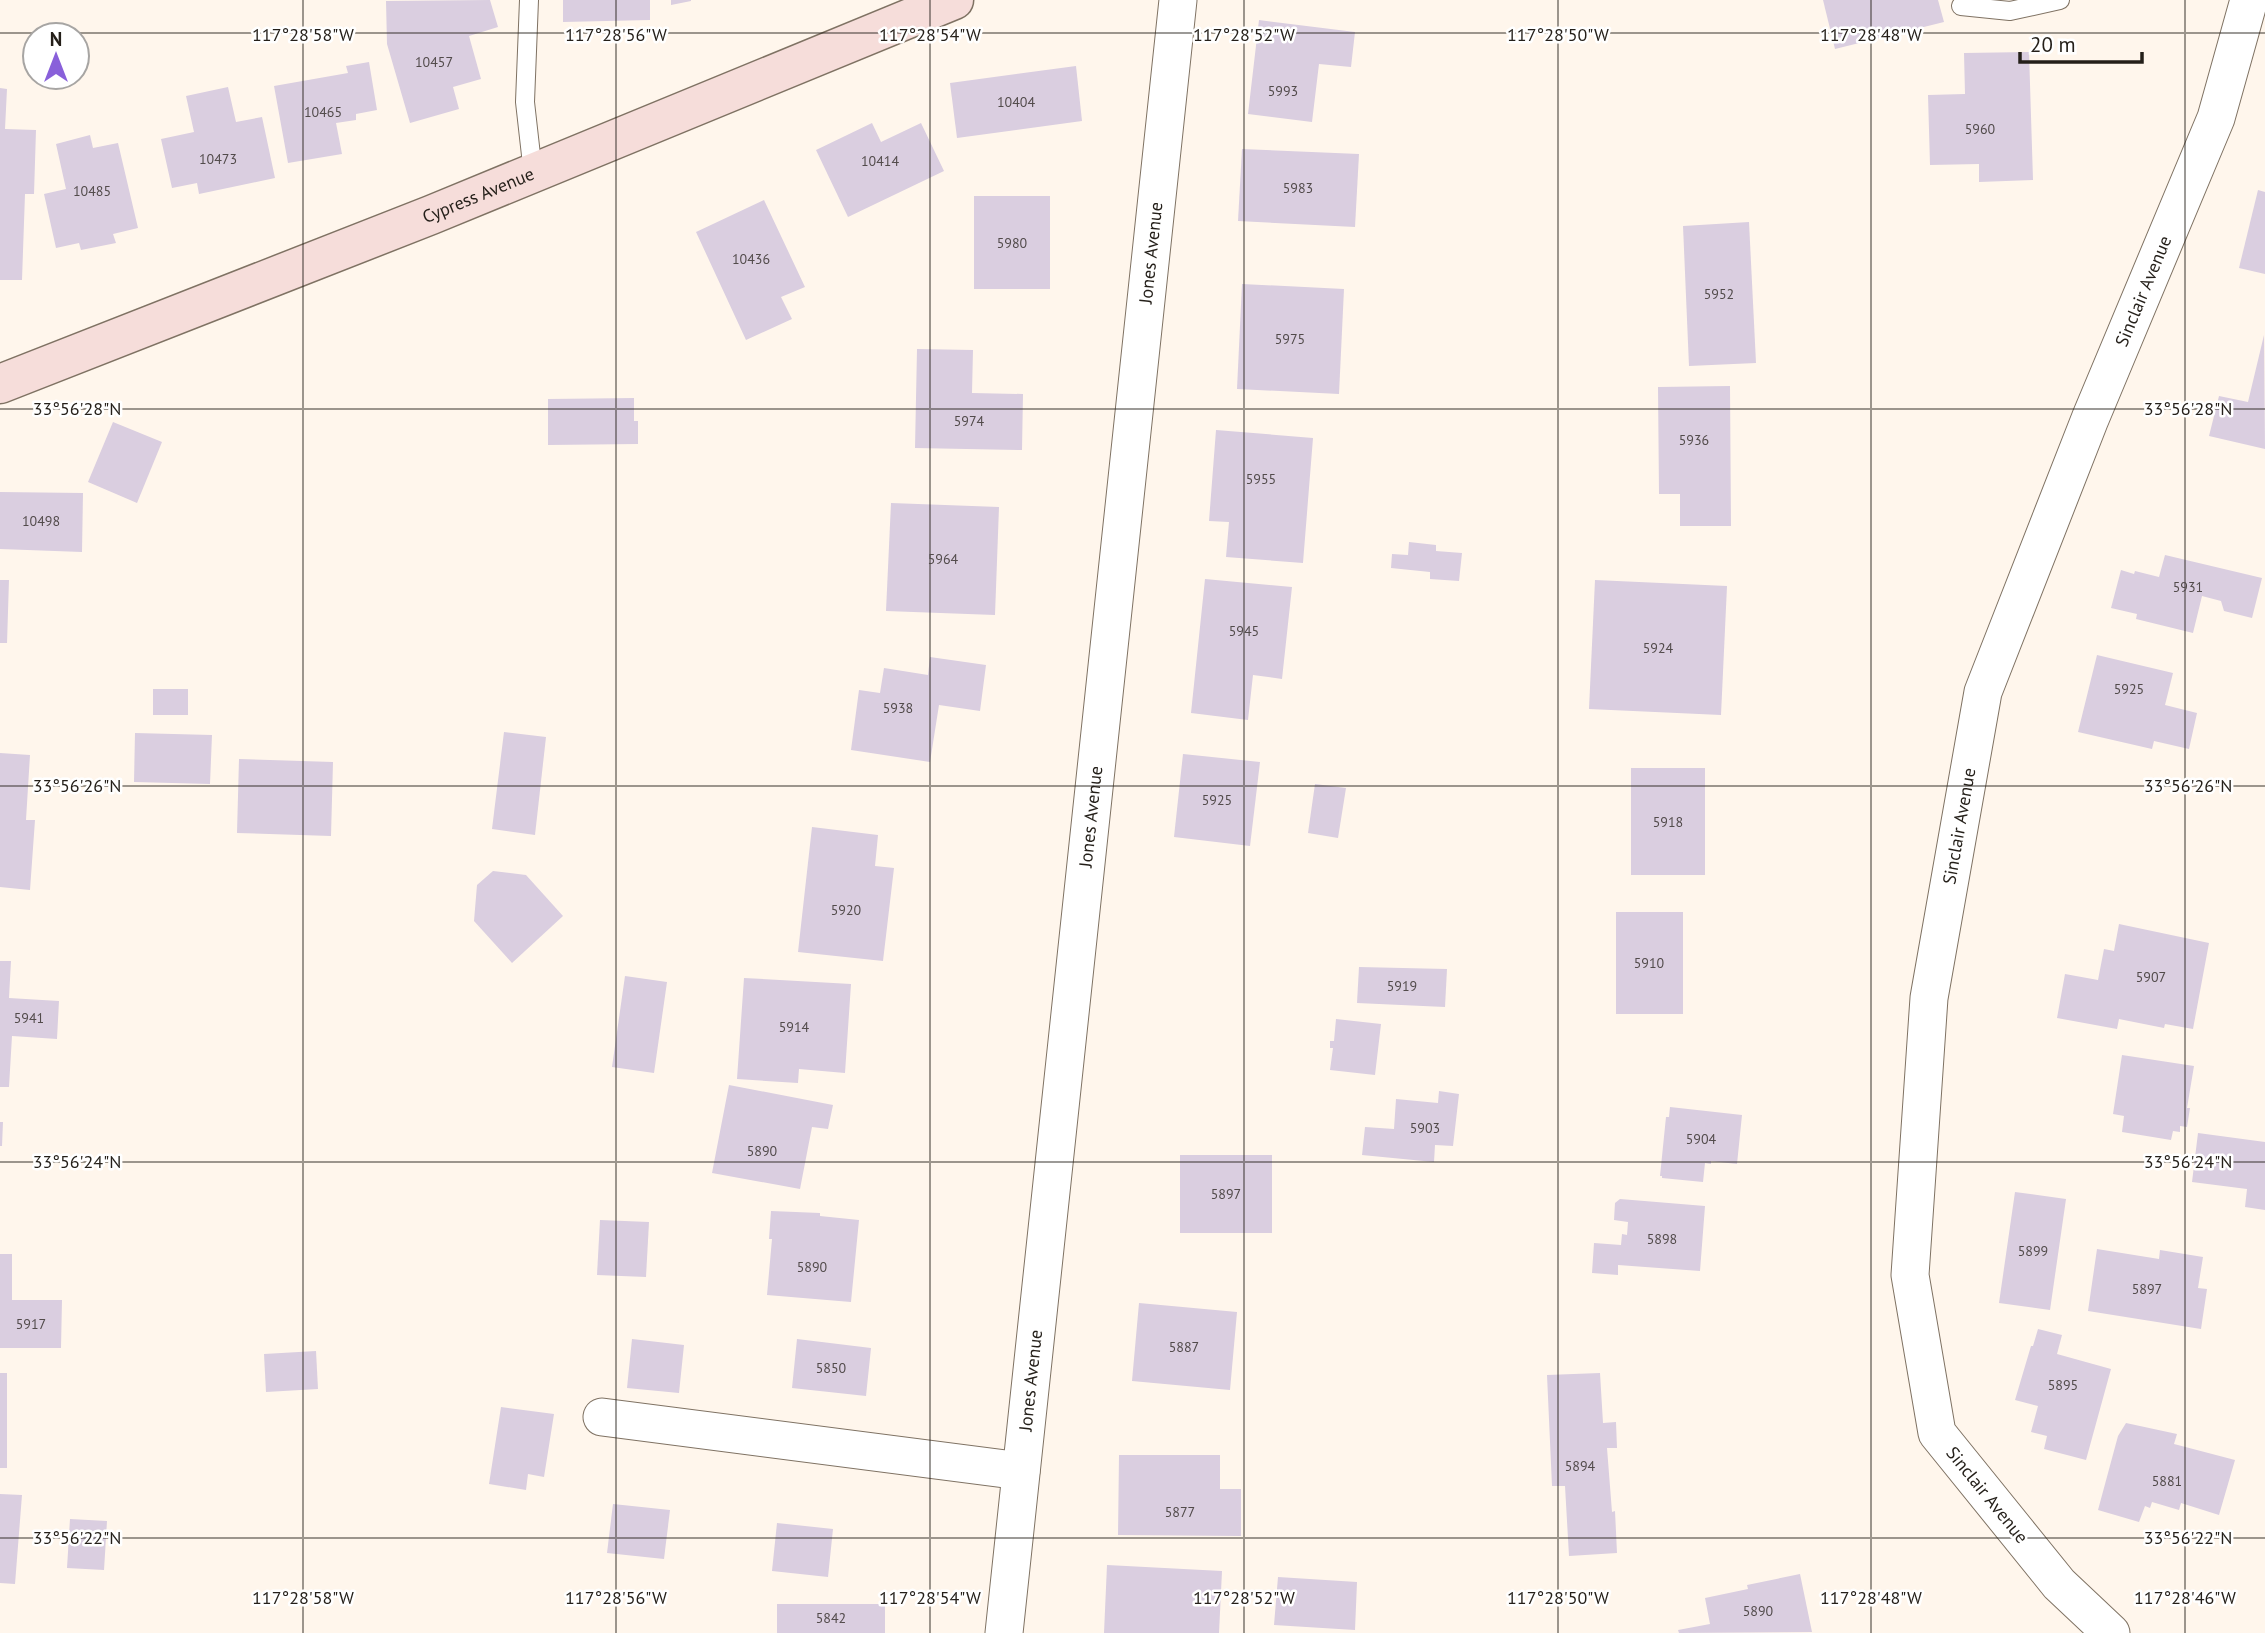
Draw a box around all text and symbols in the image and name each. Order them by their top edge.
north arrow [21,21,91,91]
scale bar [2020,21,2142,65]
text: 117°28'58"W [252,23,354,46]
text: 117°28'56"W [565,23,667,46]
text: 117°28'54"W [879,23,981,46]
text: 117°28'52"W [1193,23,1295,46]
text: 117°28'50"W [1507,23,1609,46]
text: 117°28'48"W [1820,23,1922,46]
text: N [50,27,62,51]
text: 20 m [2030,31,2076,58]
house number: 10457 [415,53,453,71]
house number: 5993 [1268,82,1298,100]
house number: 10404 [997,93,1035,111]
house number: 10465 [304,103,342,121]
house number: 5960 [1965,120,1996,138]
house number: 10473 [199,150,237,168]
house number: 10414 [861,152,899,170]
street label: Cypress Avenue [419,162,537,228]
house number: 5983 [1283,179,1313,197]
house number: 10485 [73,182,111,200]
street label: Jones Avenue [1134,201,1167,306]
street label: Sinclair Avenue [2110,232,2176,350]
house number: 5980 [997,234,1028,252]
house number: 10436 [732,250,770,268]
house number: 5952 [1704,285,1734,303]
house number: 5975 [1275,330,1305,348]
text: 33°56'28"N [33,397,121,420]
text: 33°56'28"N [2144,397,2232,420]
house number: 5974 [954,412,985,430]
house number: 5936 [1679,431,1709,449]
house number: 5955 [1246,470,1276,488]
house number: 10498 [22,512,60,530]
house number: 5964 [928,550,959,568]
house number: 5931 [2173,578,2203,596]
house number: 5945 [1229,622,1259,640]
house number: 5924 [1643,639,1674,657]
house number: 5925 [2114,680,2144,698]
house number: 5938 [883,699,913,717]
street label: Jones Avenue [1074,765,1107,869]
street label: Sinclair Avenue [1937,766,1980,886]
text: 33°56'26"N [33,774,121,797]
text: 33°56'26"N [2144,774,2232,797]
house number: 5925 [1202,791,1232,809]
house number: 5918 [1653,813,1683,831]
house number: 5920 [831,901,862,919]
house number: 5910 [1634,954,1665,972]
house number: 5907 [2136,968,2166,986]
house number: 5919 [1387,977,1417,995]
house number: 5941 [14,1009,44,1027]
house number: 5914 [779,1018,810,1036]
house number: 5903 [1410,1119,1440,1137]
house number: 5904 [1686,1130,1717,1148]
house number: 5890 [747,1142,778,1160]
text: 33°56'24"N [33,1150,121,1173]
text: 33°56'24"N [2144,1150,2232,1173]
house number: 5897 [1211,1185,1241,1203]
house number: 5898 [1647,1230,1677,1248]
house number: 5899 [2018,1242,2048,1260]
house number: 5890 [797,1258,828,1276]
house number: 5897 [2132,1280,2162,1298]
house number: 5917 [16,1315,46,1333]
street label: Jones Avenue [1013,1328,1047,1433]
house number: 5887 [1169,1338,1199,1356]
house number: 5850 [816,1359,847,1377]
house number: 5895 [2048,1376,2078,1394]
street label: Sinclair Avenue [1941,1442,2033,1548]
house number: 5894 [1565,1457,1596,1475]
house number: 5881 [2152,1472,2182,1490]
house number: 5877 [1165,1503,1195,1521]
text: 33°56'22"N [33,1526,121,1549]
text: 33°56'22"N [2144,1526,2232,1549]
text: 117°28'58"W [252,1586,354,1609]
text: 117°28'56"W [565,1586,667,1609]
text: 117°28'54"W [879,1586,981,1609]
text: 117°28'52"W [1193,1586,1295,1609]
text: 117°28'50"W [1507,1586,1609,1609]
text: 117°28'48"W [1820,1586,1922,1609]
text: 117°28'46"W [2134,1586,2236,1609]
house number: 5890 [1743,1602,1774,1620]
house number: 5842 [816,1609,846,1627]

